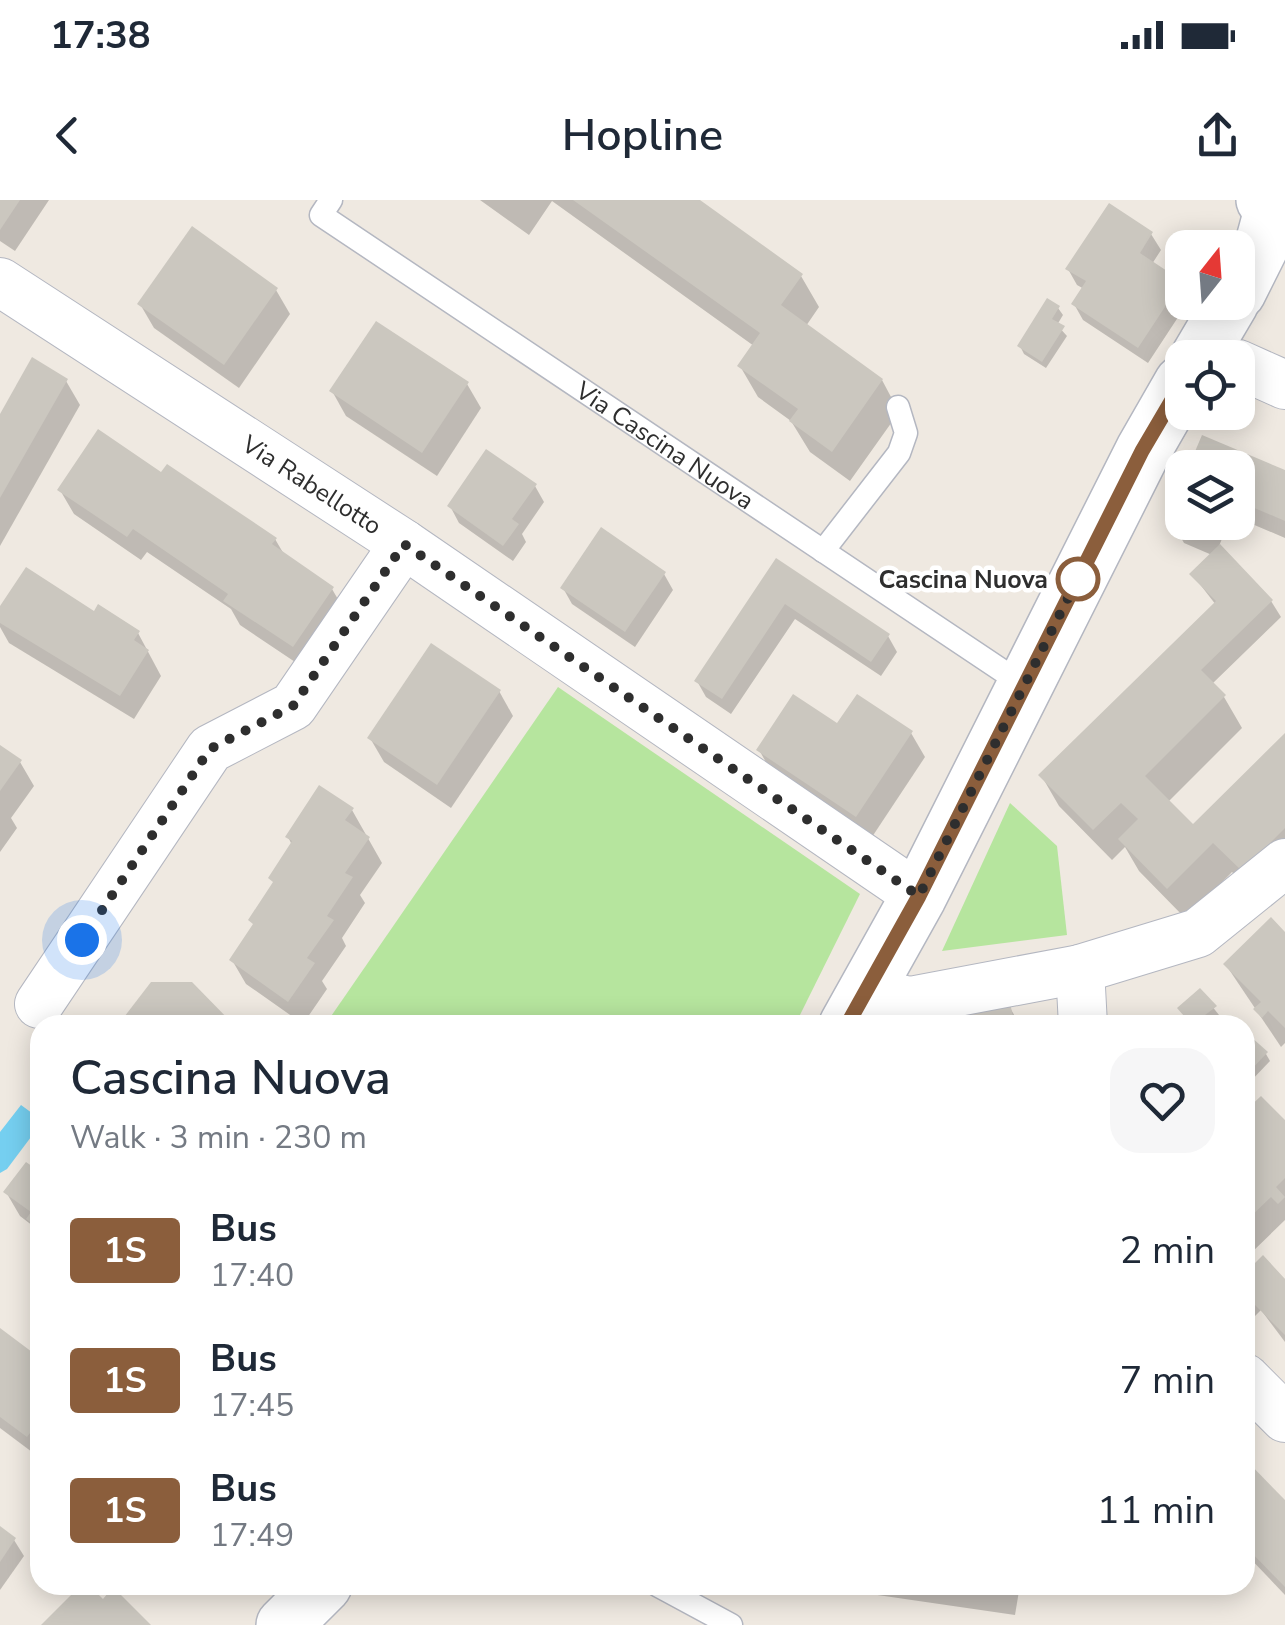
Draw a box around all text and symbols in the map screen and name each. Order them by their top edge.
text: 17:38 [50,10,151,61]
text: Hopline [562,105,723,166]
icon: back [40,108,95,163]
icon: share [1190,108,1245,163]
north arrow [1165,230,1255,320]
map controls [1165,230,1255,540]
button: locate [1165,340,1255,430]
street label: Via Cascina Nuova [568,374,760,518]
street label: Via Rabellotto [234,427,388,543]
button: layers [1165,450,1255,540]
marker: Cascina Nuova [1057,558,1099,600]
place label: Cascina Nuova [878,563,1048,597]
your location [57,915,107,965]
text: Cascina Nuova [70,1045,391,1111]
button: heart [1110,1048,1215,1153]
text: Walk · 3 min · 230 m [70,1116,367,1159]
text: Bus [210,1203,277,1254]
text: 2 min [1120,1225,1215,1276]
text: 1S [103,1227,147,1274]
text: 17:40 [210,1254,294,1297]
text: Bus [210,1333,277,1384]
text: 7 min [1120,1355,1215,1406]
text: 1S [103,1357,147,1404]
text: 17:45 [210,1384,294,1427]
text: Bus [210,1463,277,1514]
text: 11 min [1097,1485,1215,1536]
text: 1S [103,1487,147,1534]
text: 17:49 [210,1514,294,1557]

